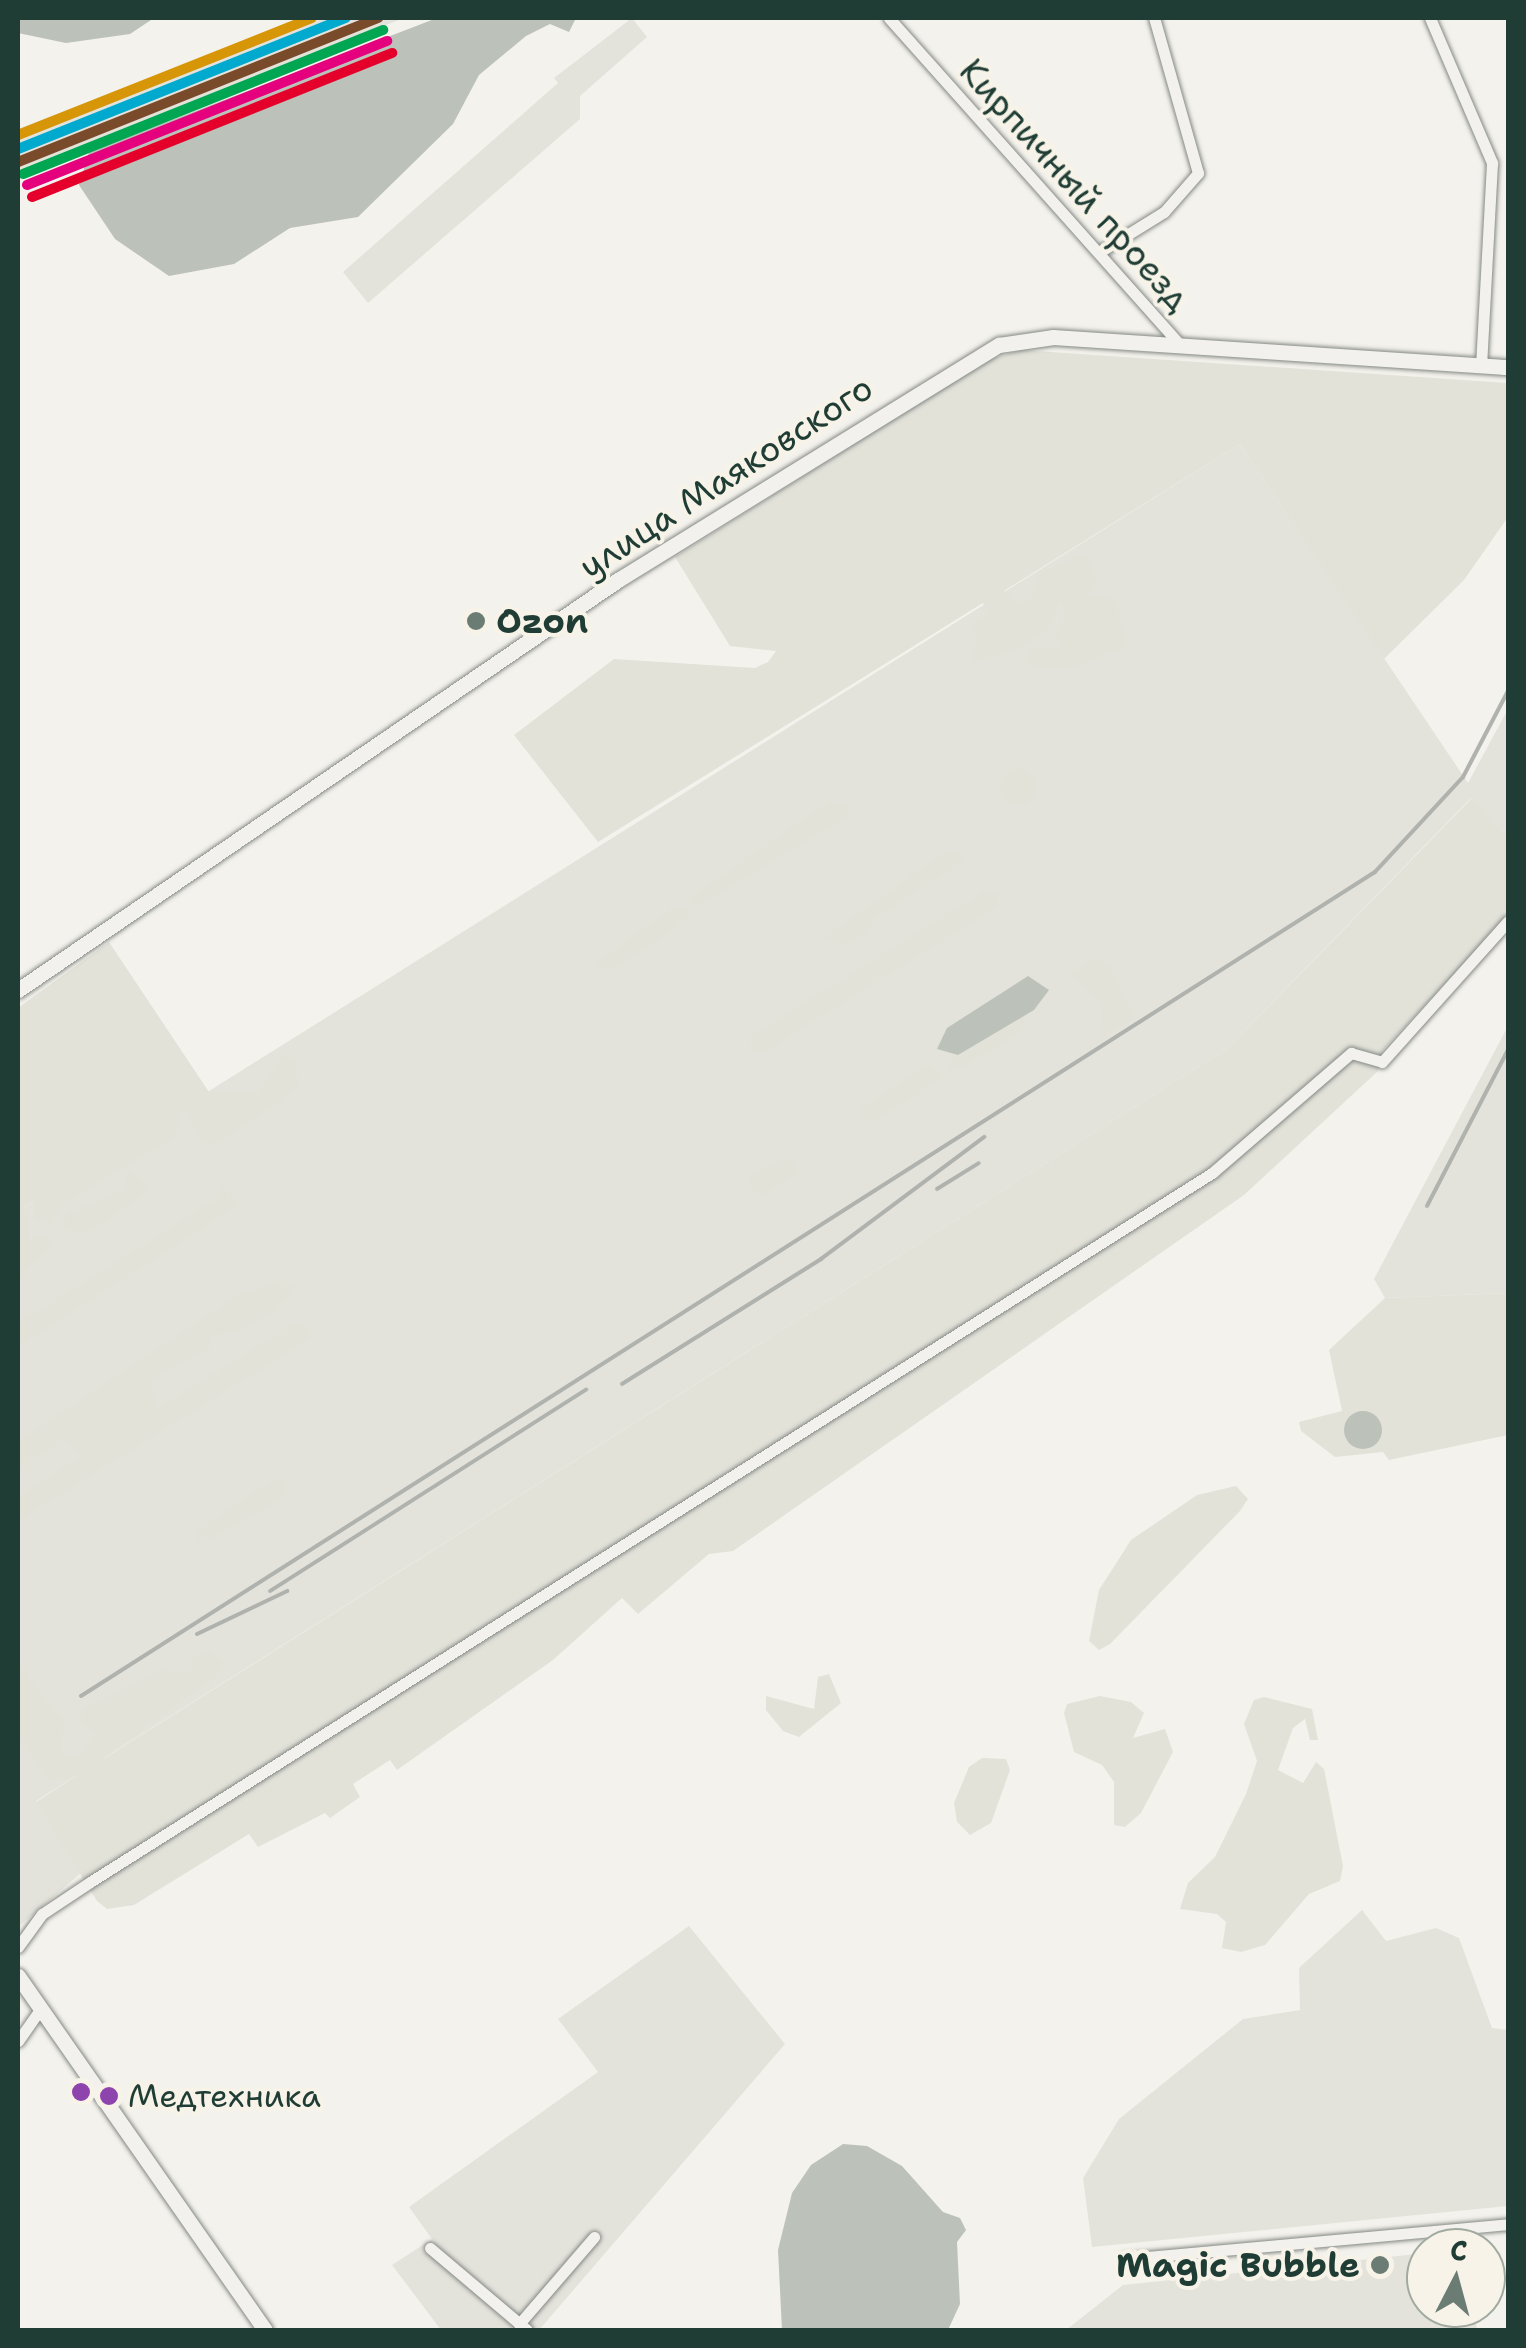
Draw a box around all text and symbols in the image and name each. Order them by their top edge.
street label: Кирпичный проезд [951,50,1199,320]
street label: улица Маяковского [571,366,881,588]
place label: Ozon [496,600,588,642]
marker: Ozon [465,610,487,632]
place label: Медтехника [128,2077,321,2115]
unlabelled marker [71,2082,91,2102]
marker: Медтехника [99,2086,119,2106]
north arrow [1406,2228,1506,2328]
text: С [1448,2230,1469,2270]
place label: Magic Bubble [1116,2244,1360,2286]
marker: Magic Bubble [1369,2254,1391,2276]

